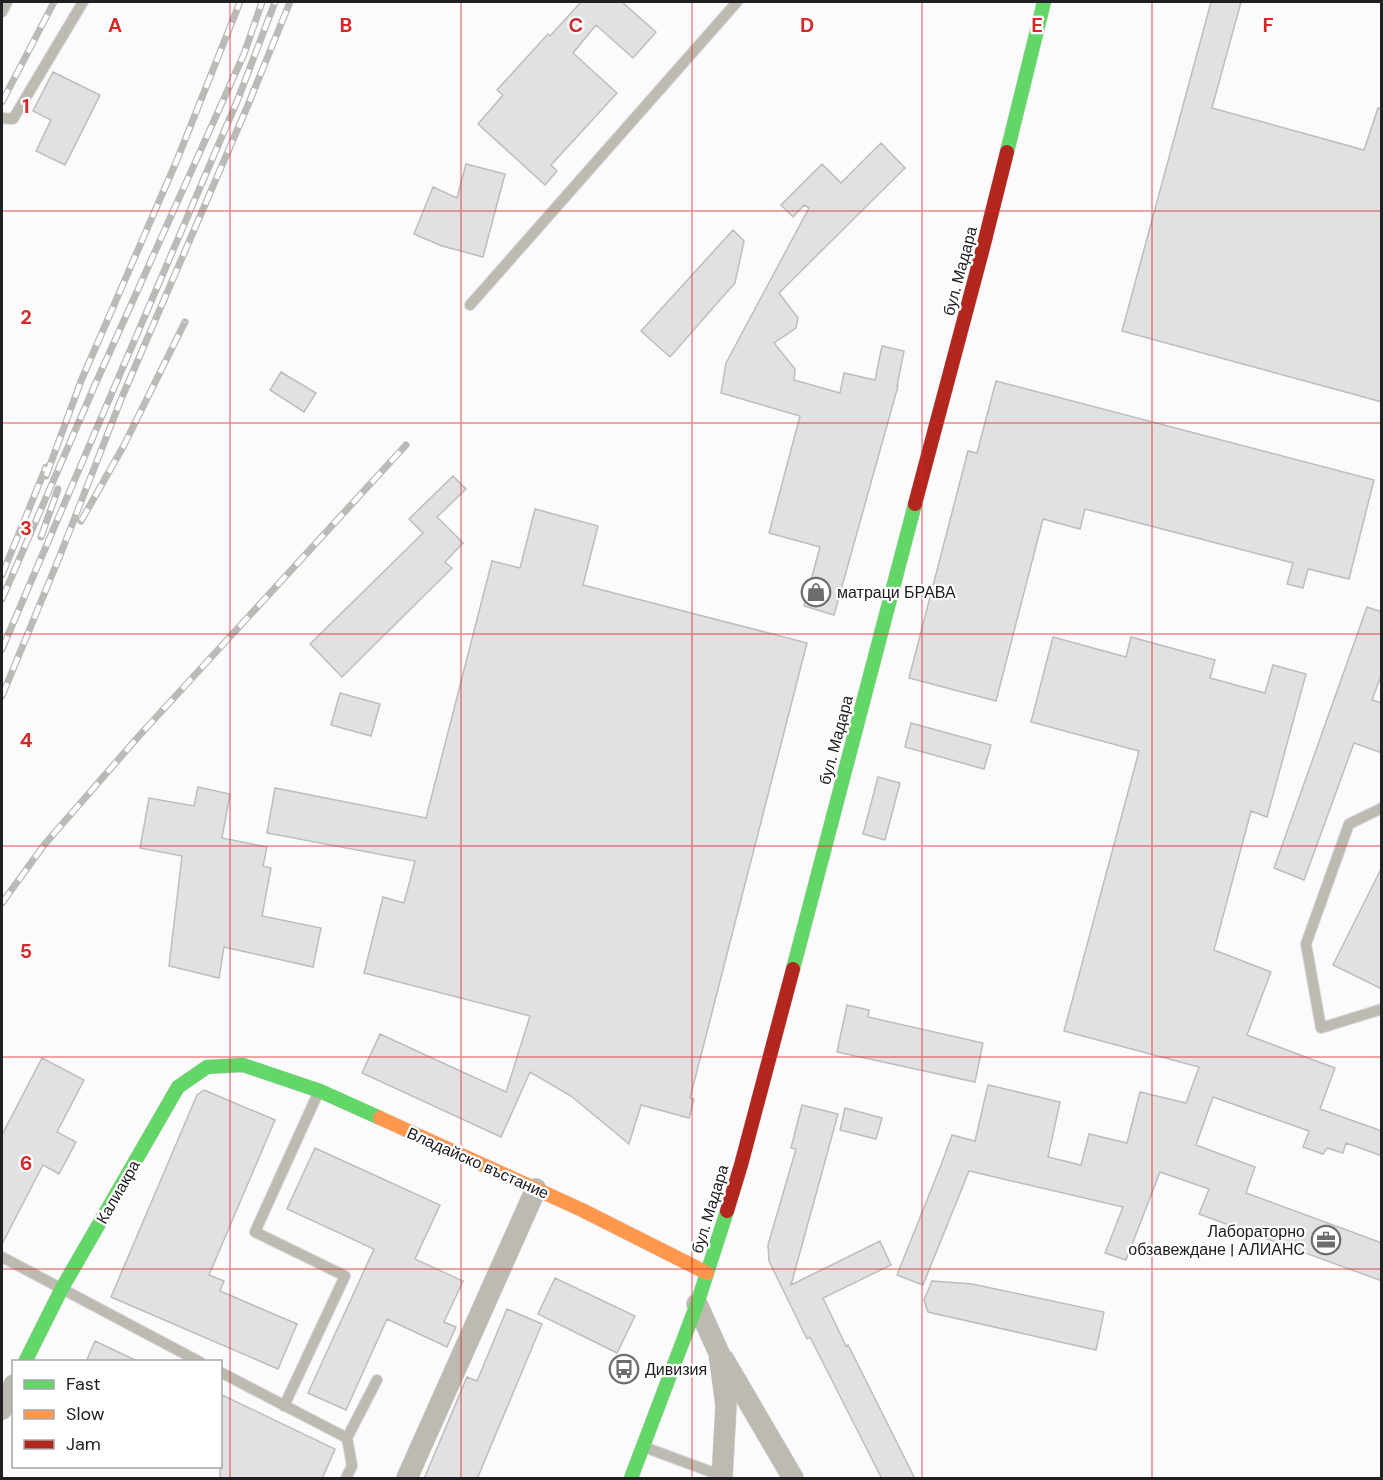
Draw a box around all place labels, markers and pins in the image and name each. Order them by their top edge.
shop icon: матраци БРАВА [800,576,832,608]
place label: матраци БРАВА [837,582,956,603]
place label: Лабораторно обзавеждане | АЛИАНС [1128,1221,1305,1260]
office icon: Лабораторно обзавеждане | АЛИАНС [1310,1224,1342,1256]
bus stop icon: Дивизия [608,1353,640,1385]
place label: Дивизия [645,1359,707,1380]

